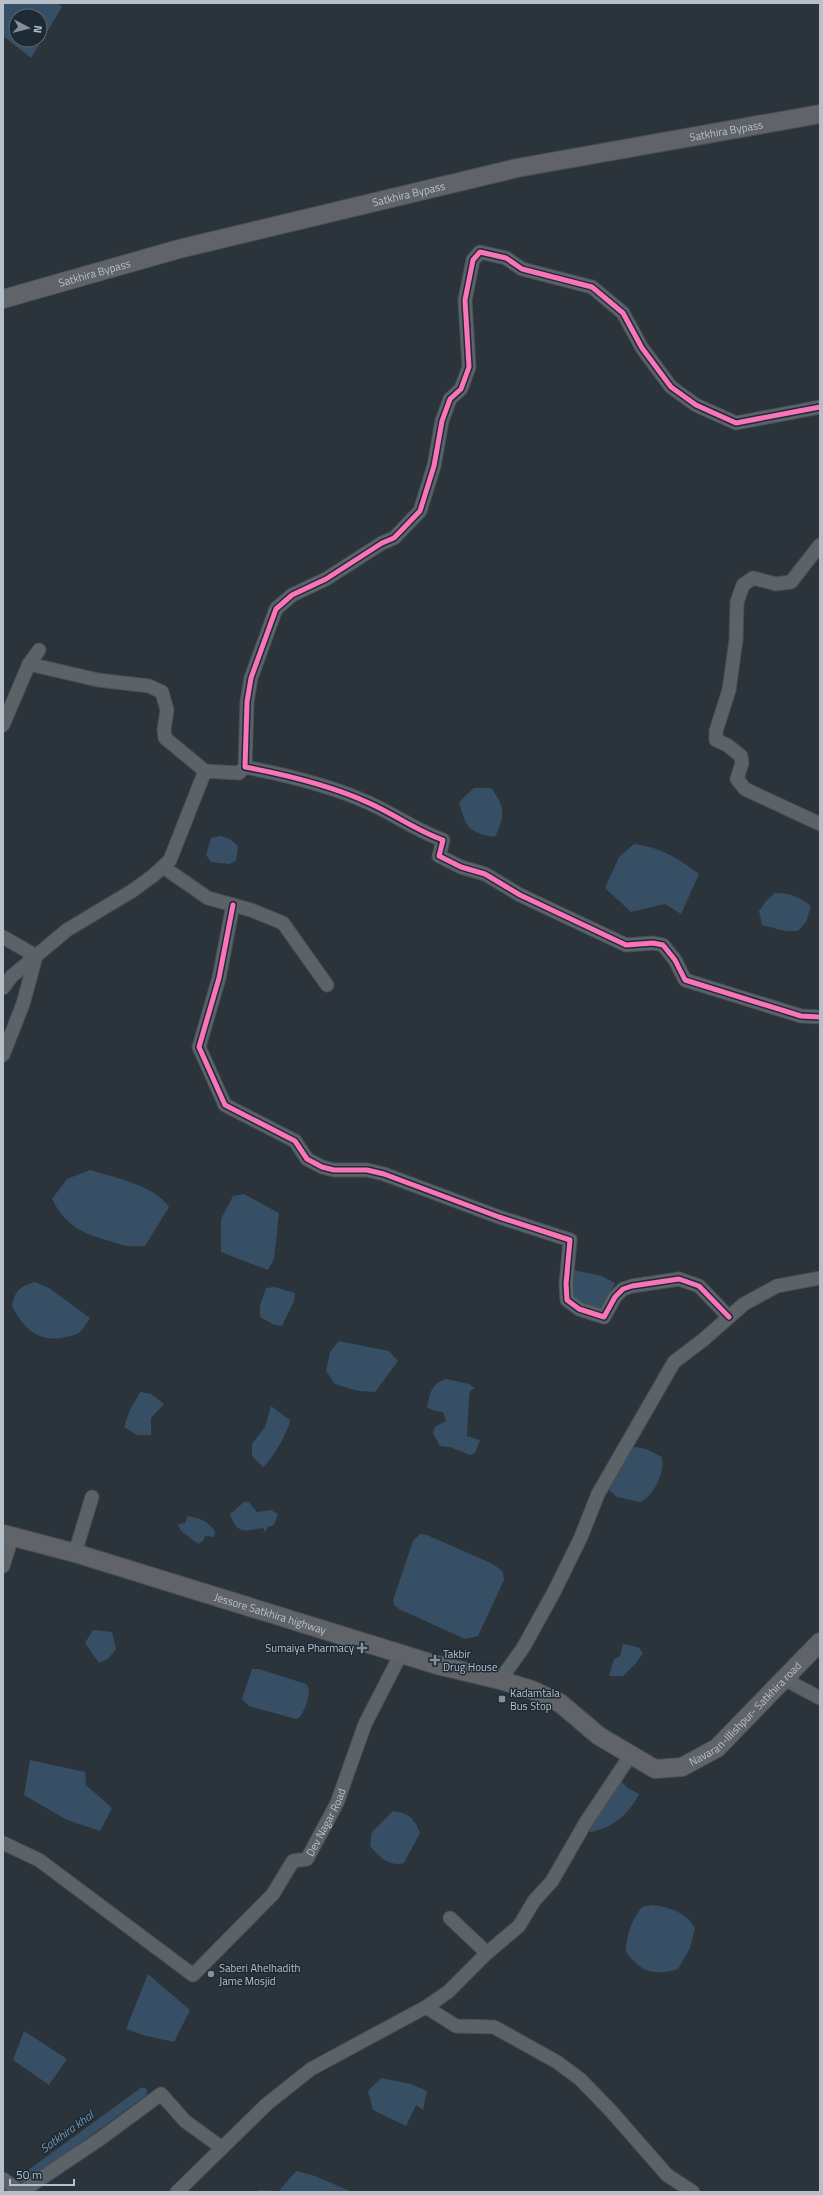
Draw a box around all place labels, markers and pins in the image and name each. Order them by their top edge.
place label: Sumaiya Pharmacy [265,1640,355,1656]
marker: Sumaiya Pharmacy [357,1643,367,1653]
place label: Takbir Drug House [443,1646,498,1675]
marker: Takbir Drug House [430,1655,440,1665]
place label: Kadamtala Bus Stop [510,1685,560,1714]
marker: Kadamtala Bus Stop [497,1694,507,1704]
place label: Saberi Ahelhadith Jame Mosjid [219,1960,301,1989]
marker: Saberi Ahelhadith Jame Mosjid [206,1969,216,1979]

